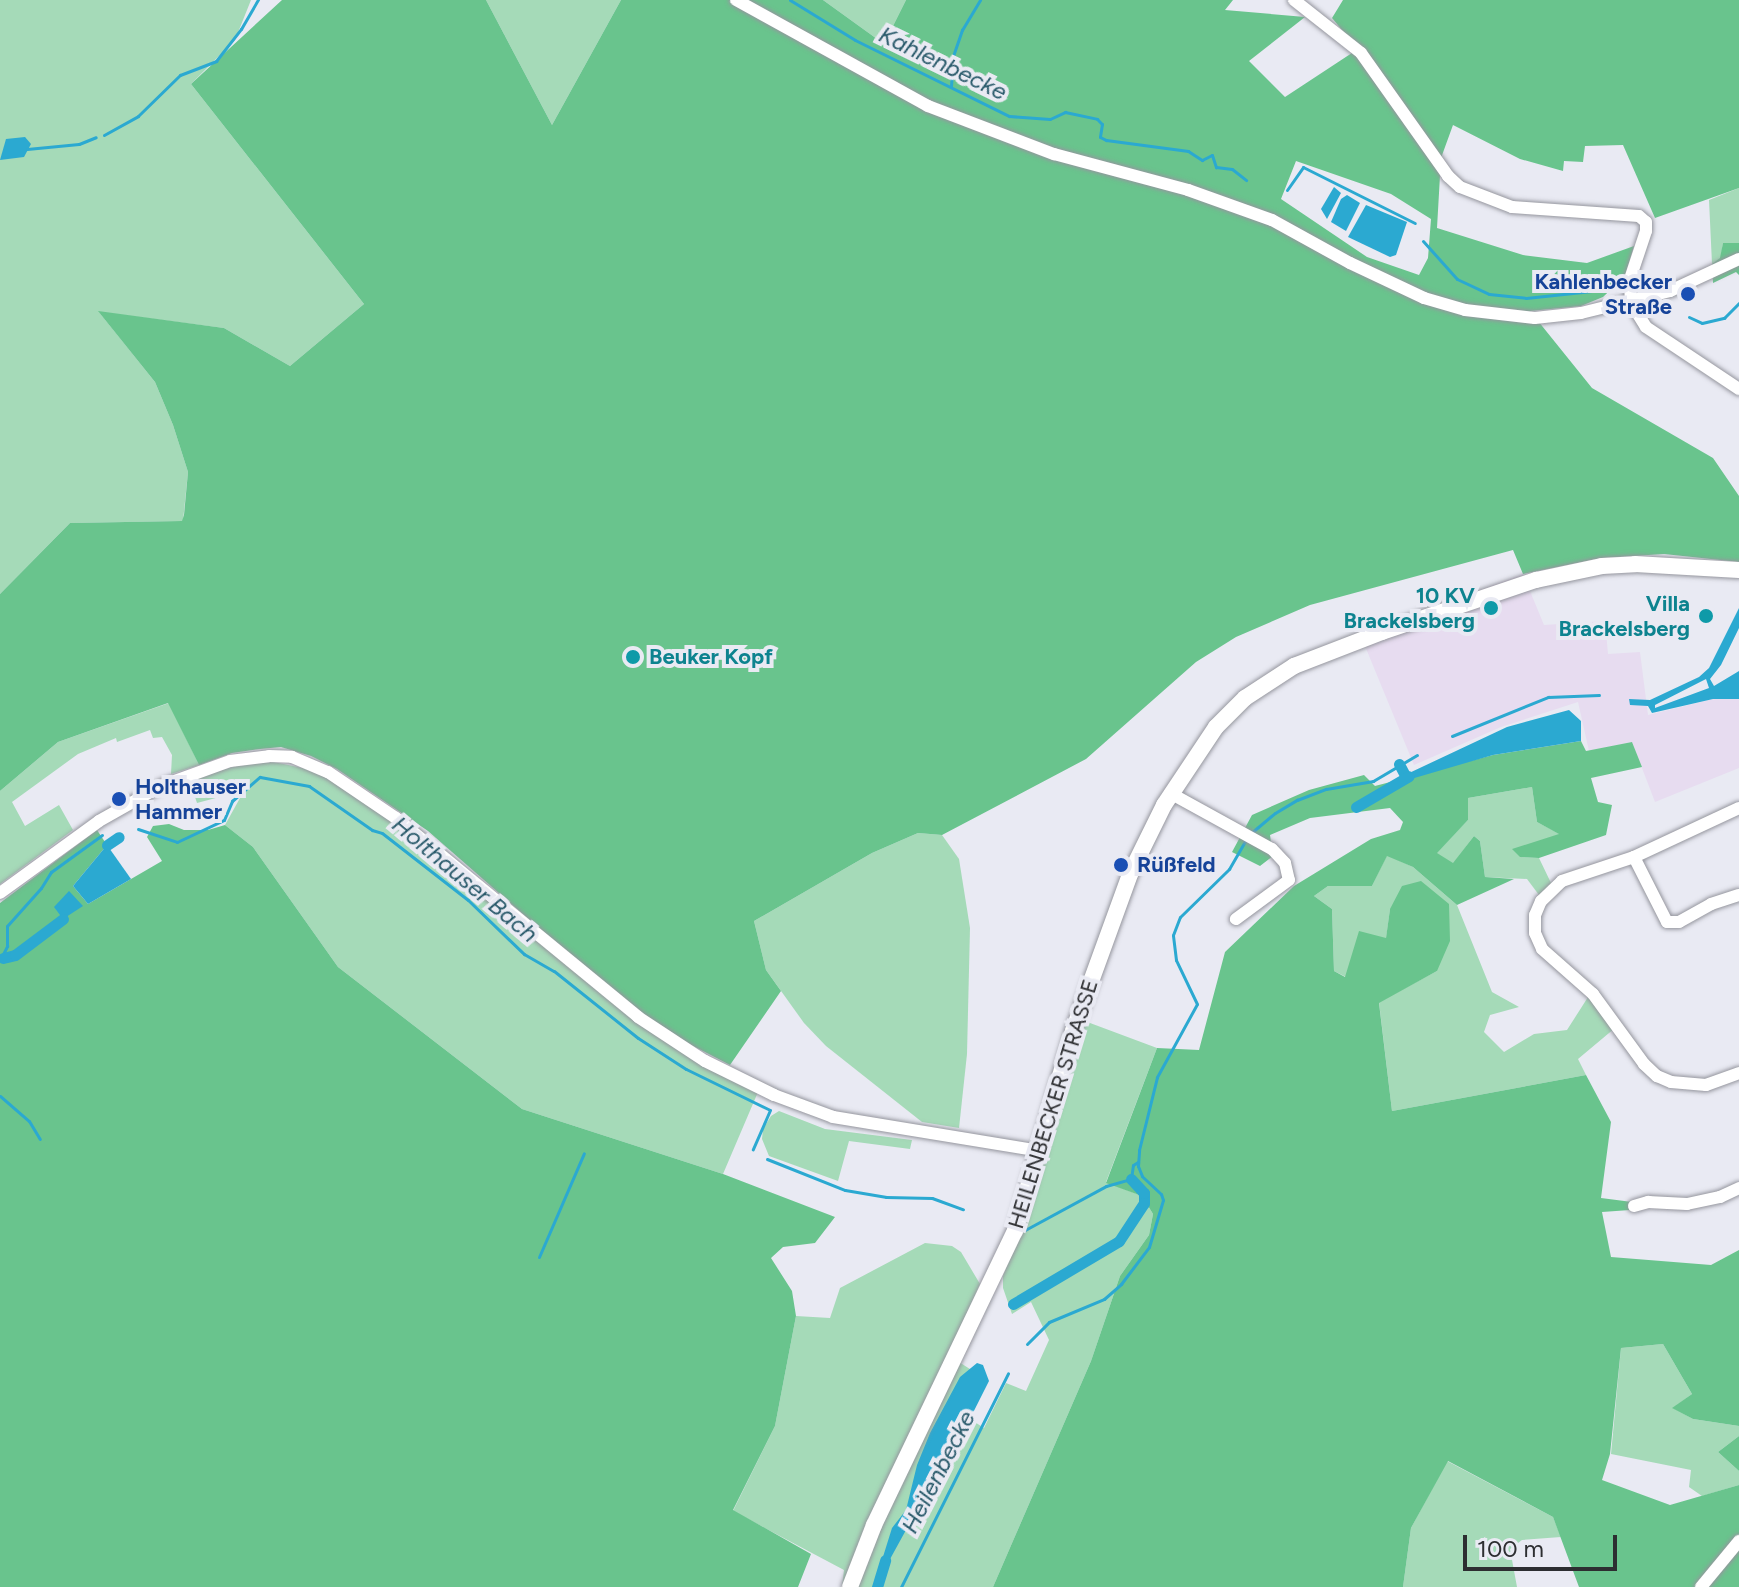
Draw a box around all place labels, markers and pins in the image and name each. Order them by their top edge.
place label: Kahlenbecker Straße [1535,268,1672,320]
marker: Kahlenbecker Straße [1679,285,1697,303]
place label: 10 KV Brackelsberg [1343,582,1475,634]
place label: Villa Brackelsberg [1558,590,1690,642]
marker: 10 KV Brackelsberg [1482,599,1500,617]
marker: Villa Brackelsberg [1697,607,1715,625]
place label: Beuker Kopf [649,644,773,670]
marker: Beuker Kopf [624,648,642,666]
place label: Holthauser Hammer [135,773,246,824]
marker: Holthauser Hammer [110,790,128,808]
place label: Rüßfeld [1137,852,1216,878]
marker: Rüßfeld [1112,856,1130,874]

